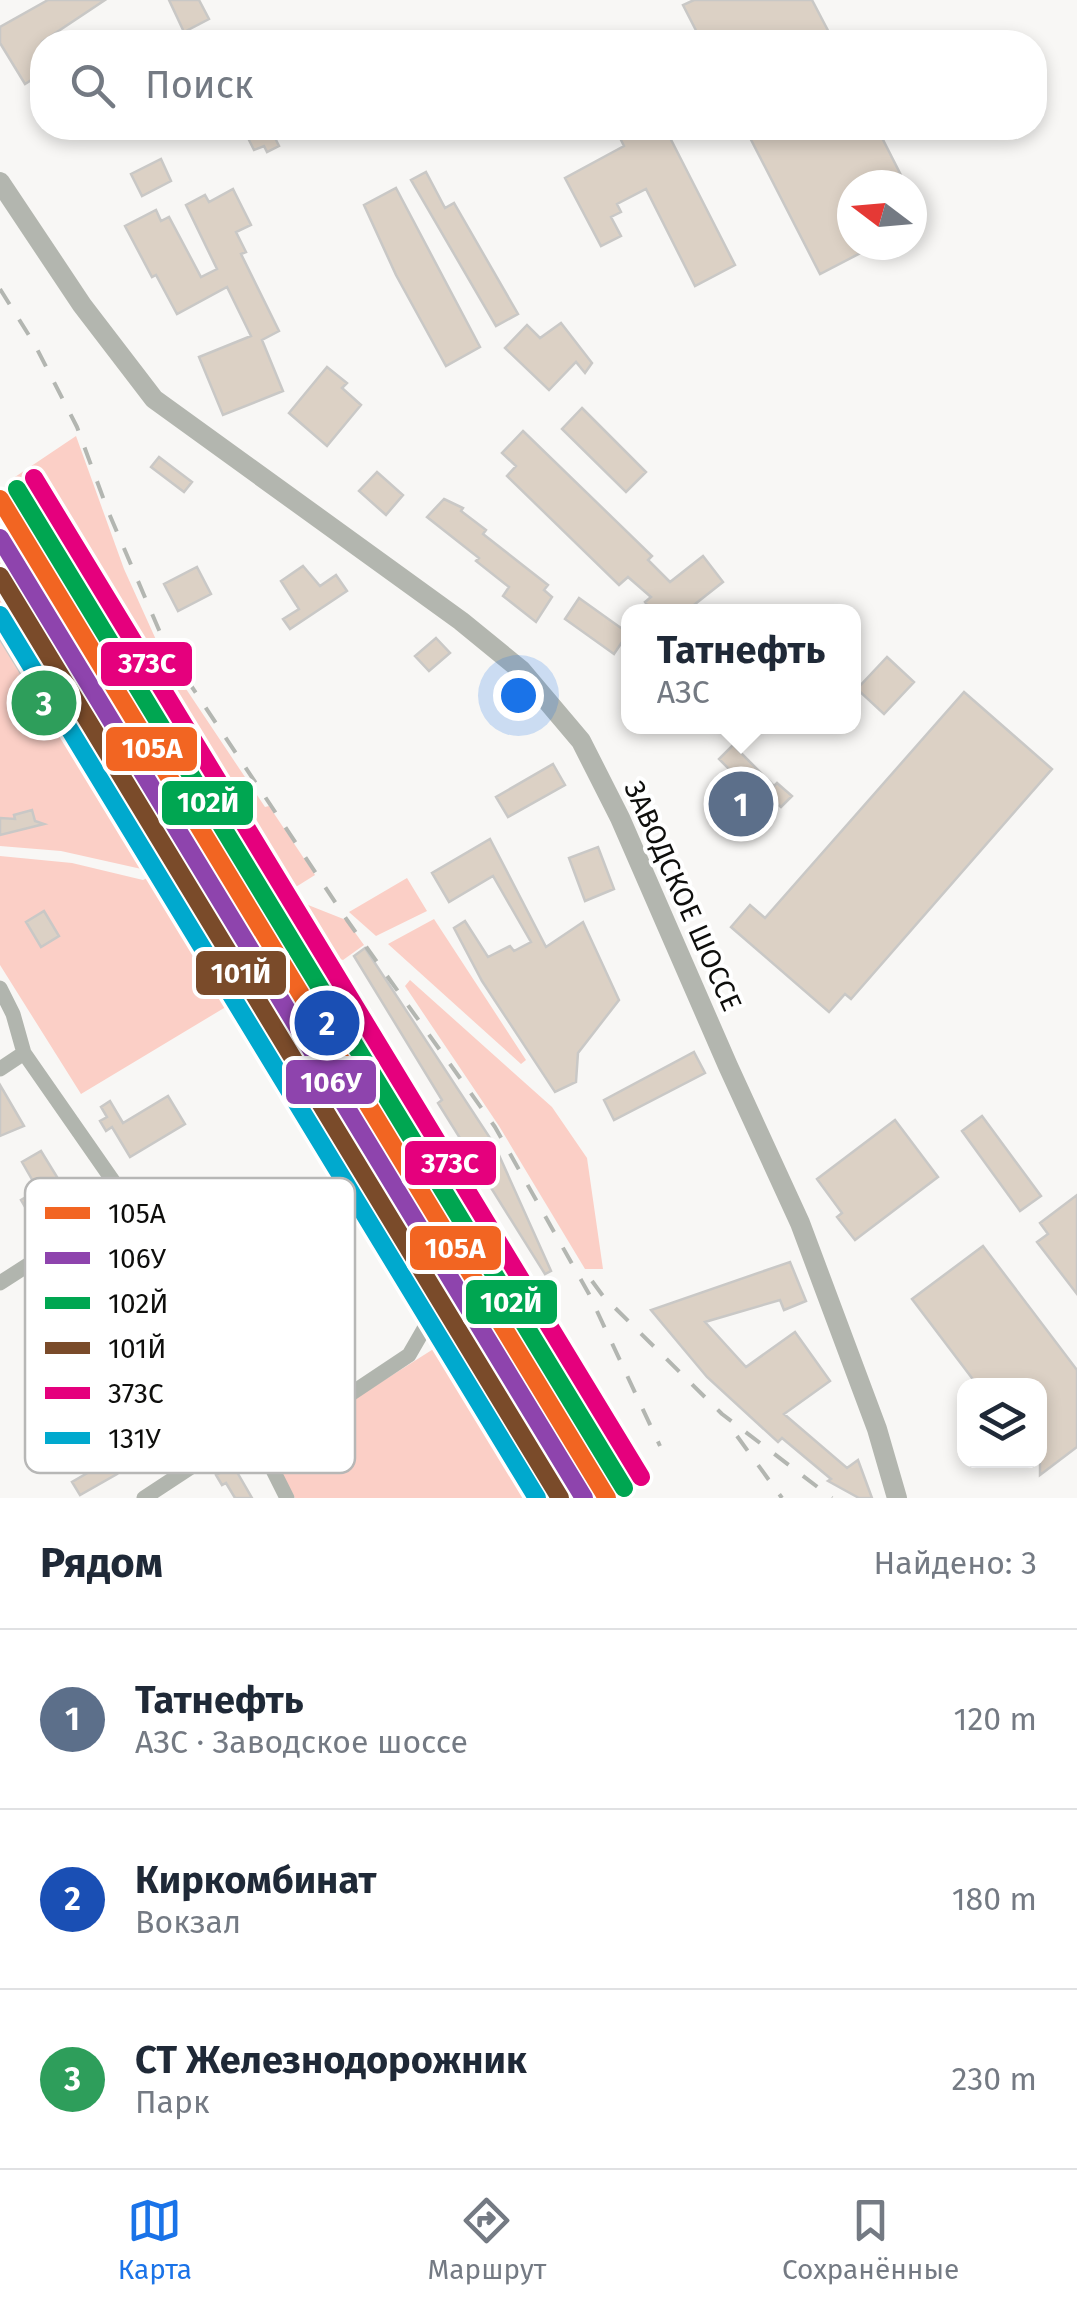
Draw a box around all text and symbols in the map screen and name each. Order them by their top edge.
search box [30,30,1047,140]
icon: search [65,58,120,113]
text: Поиск [145,62,254,108]
north arrow [837,170,927,260]
popup [621,604,861,734]
text: Татнефть [657,627,825,673]
line badge: 373C [99,640,194,688]
text: 373C [117,647,176,680]
pin: 3 [12,666,76,740]
your location [493,670,544,721]
text: АЗС [657,673,710,711]
line badge: 105А [104,725,199,773]
text: 105А [122,732,183,765]
pin: 1 [708,766,774,842]
street label: ЗАВОДСКОЕ ШОССЕ [617,776,749,1016]
line badge: 102Й [160,779,255,827]
text: 102Й [177,786,239,819]
line badge: 101Й [194,949,288,997]
text: 101Й [211,957,271,990]
pin: 2 [294,986,360,1060]
line badge: 106У [284,1058,378,1106]
text: 106У [300,1066,363,1099]
line badge: 373C [403,1139,498,1187]
text: 373C [420,1147,479,1180]
legend [25,1178,355,1473]
text: 105А [108,1197,166,1230]
line badge: 105А [408,1224,503,1272]
text: 105А [425,1232,486,1265]
text: 106У [108,1242,167,1275]
line badge: 102Й [464,1278,559,1326]
text: 102Й [480,1286,542,1319]
text: 102Й [108,1287,168,1320]
text: 101Й [108,1332,166,1365]
text: 373C [108,1377,164,1410]
map controls [957,1378,1047,1468]
button: layers [957,1378,1047,1468]
text: 131У [108,1422,162,1455]
text: Рядом [40,1538,163,1588]
text: Найдено: 3 [874,1544,1037,1582]
text: Татнефть [135,1677,304,1723]
text: 1 [65,1700,80,1738]
text: 120 m [954,1700,1037,1738]
text: АЗС · Заводское шоссе [135,1723,468,1761]
text: Киркомбинат [135,1857,376,1903]
text: 2 [64,1880,81,1918]
text: 180 m [952,1880,1037,1918]
text: Вокзал [135,1903,241,1941]
text: СТ Железнодорожник [135,2037,527,2083]
text: 3 [64,2060,81,2098]
text: 230 m [952,2060,1037,2098]
text: Парк [135,2083,210,2121]
tab: Карта [118,2193,192,2286]
tab: Маршрут [428,2193,546,2286]
tab: Сохранённые [782,2193,959,2286]

